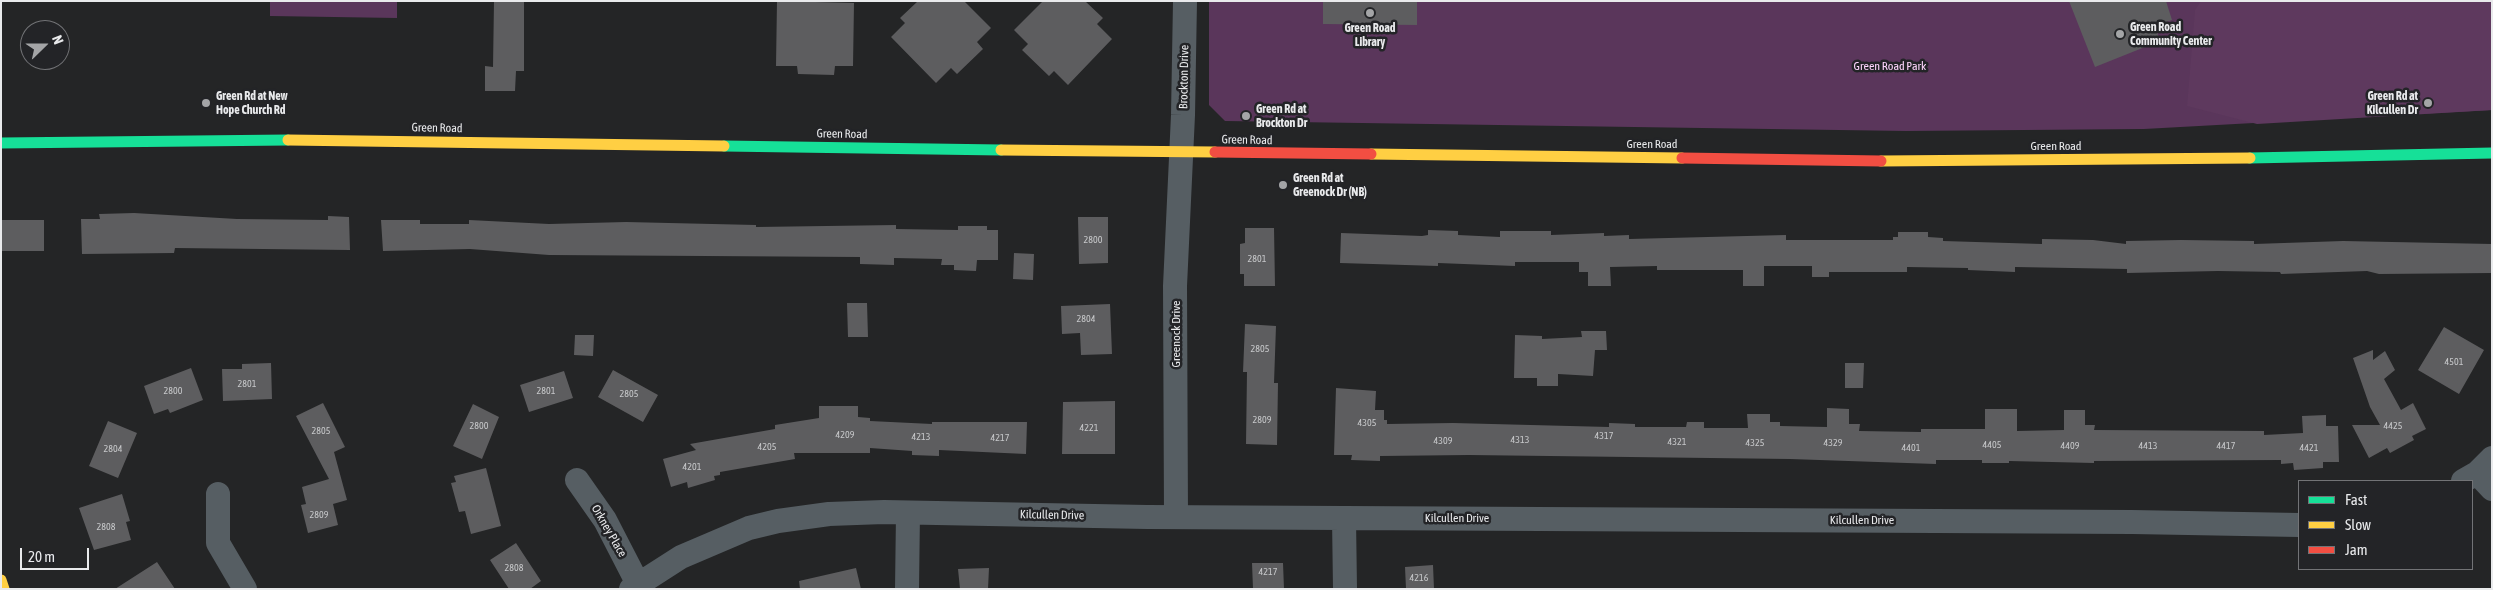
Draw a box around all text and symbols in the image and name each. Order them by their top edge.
marker: Green Road Library [1364,7,1376,19]
north arrow [20,20,70,70]
place label: Green Road Community Center [2130,20,2212,48]
place label: Green Road Library [1344,21,1396,49]
marker: Green Road Community Center [2114,28,2126,40]
text: N [49,33,67,47]
street label: Brockton Drive [1176,45,1192,109]
park label: Green Road Park [1854,59,1926,73]
place label: Green Rd at New Hope Church Rd [216,89,288,117]
place label: Green Rd at Kilcullen Dr [2367,89,2418,117]
marker: Green Rd at New Hope Church Rd [200,97,212,109]
marker: Green Rd at Kilcullen Dr [2422,97,2434,109]
place label: Green Rd at Brockton Dr [1256,102,1307,130]
marker: Green Rd at Brockton Dr [1240,110,1252,122]
street label: Green Road [411,120,463,136]
street label: Green Road [816,126,868,142]
street label: Green Road [1221,132,1273,148]
street label: Green Road [1626,137,1678,151]
street label: Green Road [2030,139,2082,153]
place label: Green Rd at Greenock Dr (NB) [1293,171,1367,199]
marker: Green Rd at Greenock Dr (NB) [1277,179,1289,191]
house number: 2800 [1084,234,1102,246]
house number: 2801 [1248,253,1266,265]
street label: Greenock Drive [1169,301,1183,367]
house number: 2804 [1077,313,1095,325]
house number: 2805 [1251,343,1269,355]
house number: 4501 [2445,356,2463,368]
house number: 2801 [238,378,256,390]
house number: 2800 [164,385,182,397]
house number: 2801 [537,385,555,397]
house number: 2805 [620,388,638,400]
house number: 2809 [1253,414,1271,426]
house number: 4305 [1358,417,1376,429]
house number: 2800 [470,420,488,432]
house number: 4425 [2384,420,2402,432]
house number: 4221 [1080,422,1098,434]
house number: 2805 [312,425,330,437]
house number: 4209 [836,429,854,441]
house number: 4317 [1595,430,1613,442]
house number: 4213 [912,431,930,443]
house number: 4217 [991,432,1009,444]
house number: 4313 [1511,434,1529,446]
house number: 4309 [1434,435,1452,447]
house number: 4321 [1668,436,1686,448]
house number: 4325 [1746,437,1764,449]
house number: 4329 [1824,437,1842,449]
house number: 4405 [1983,439,2001,451]
house number: 4409 [2061,440,2079,452]
house number: 4413 [2139,440,2157,452]
house number: 4417 [2217,440,2235,452]
house number: 4205 [758,441,776,453]
house number: 4401 [1902,442,1920,454]
house number: 4421 [2300,442,2318,454]
house number: 2804 [104,443,122,455]
house number: 4201 [683,461,701,473]
legend [2298,480,2473,570]
text: Fast [2345,491,2367,508]
street label: Orkney Place [588,502,630,560]
street label: Kilcullen Drive [1020,507,1084,523]
house number: 2809 [310,509,328,521]
street label: Kilcullen Drive [1425,511,1489,525]
street label: Kilcullen Drive [1830,513,1894,527]
text: Slow [2345,516,2371,533]
house number: 2808 [97,521,115,533]
scale bar [22,538,91,570]
text: Jam [2345,541,2368,558]
text: 20 m [28,548,55,565]
house number: 2808 [505,562,523,574]
house number: 4217 [1259,566,1277,578]
house number: 4216 [1410,572,1428,584]

